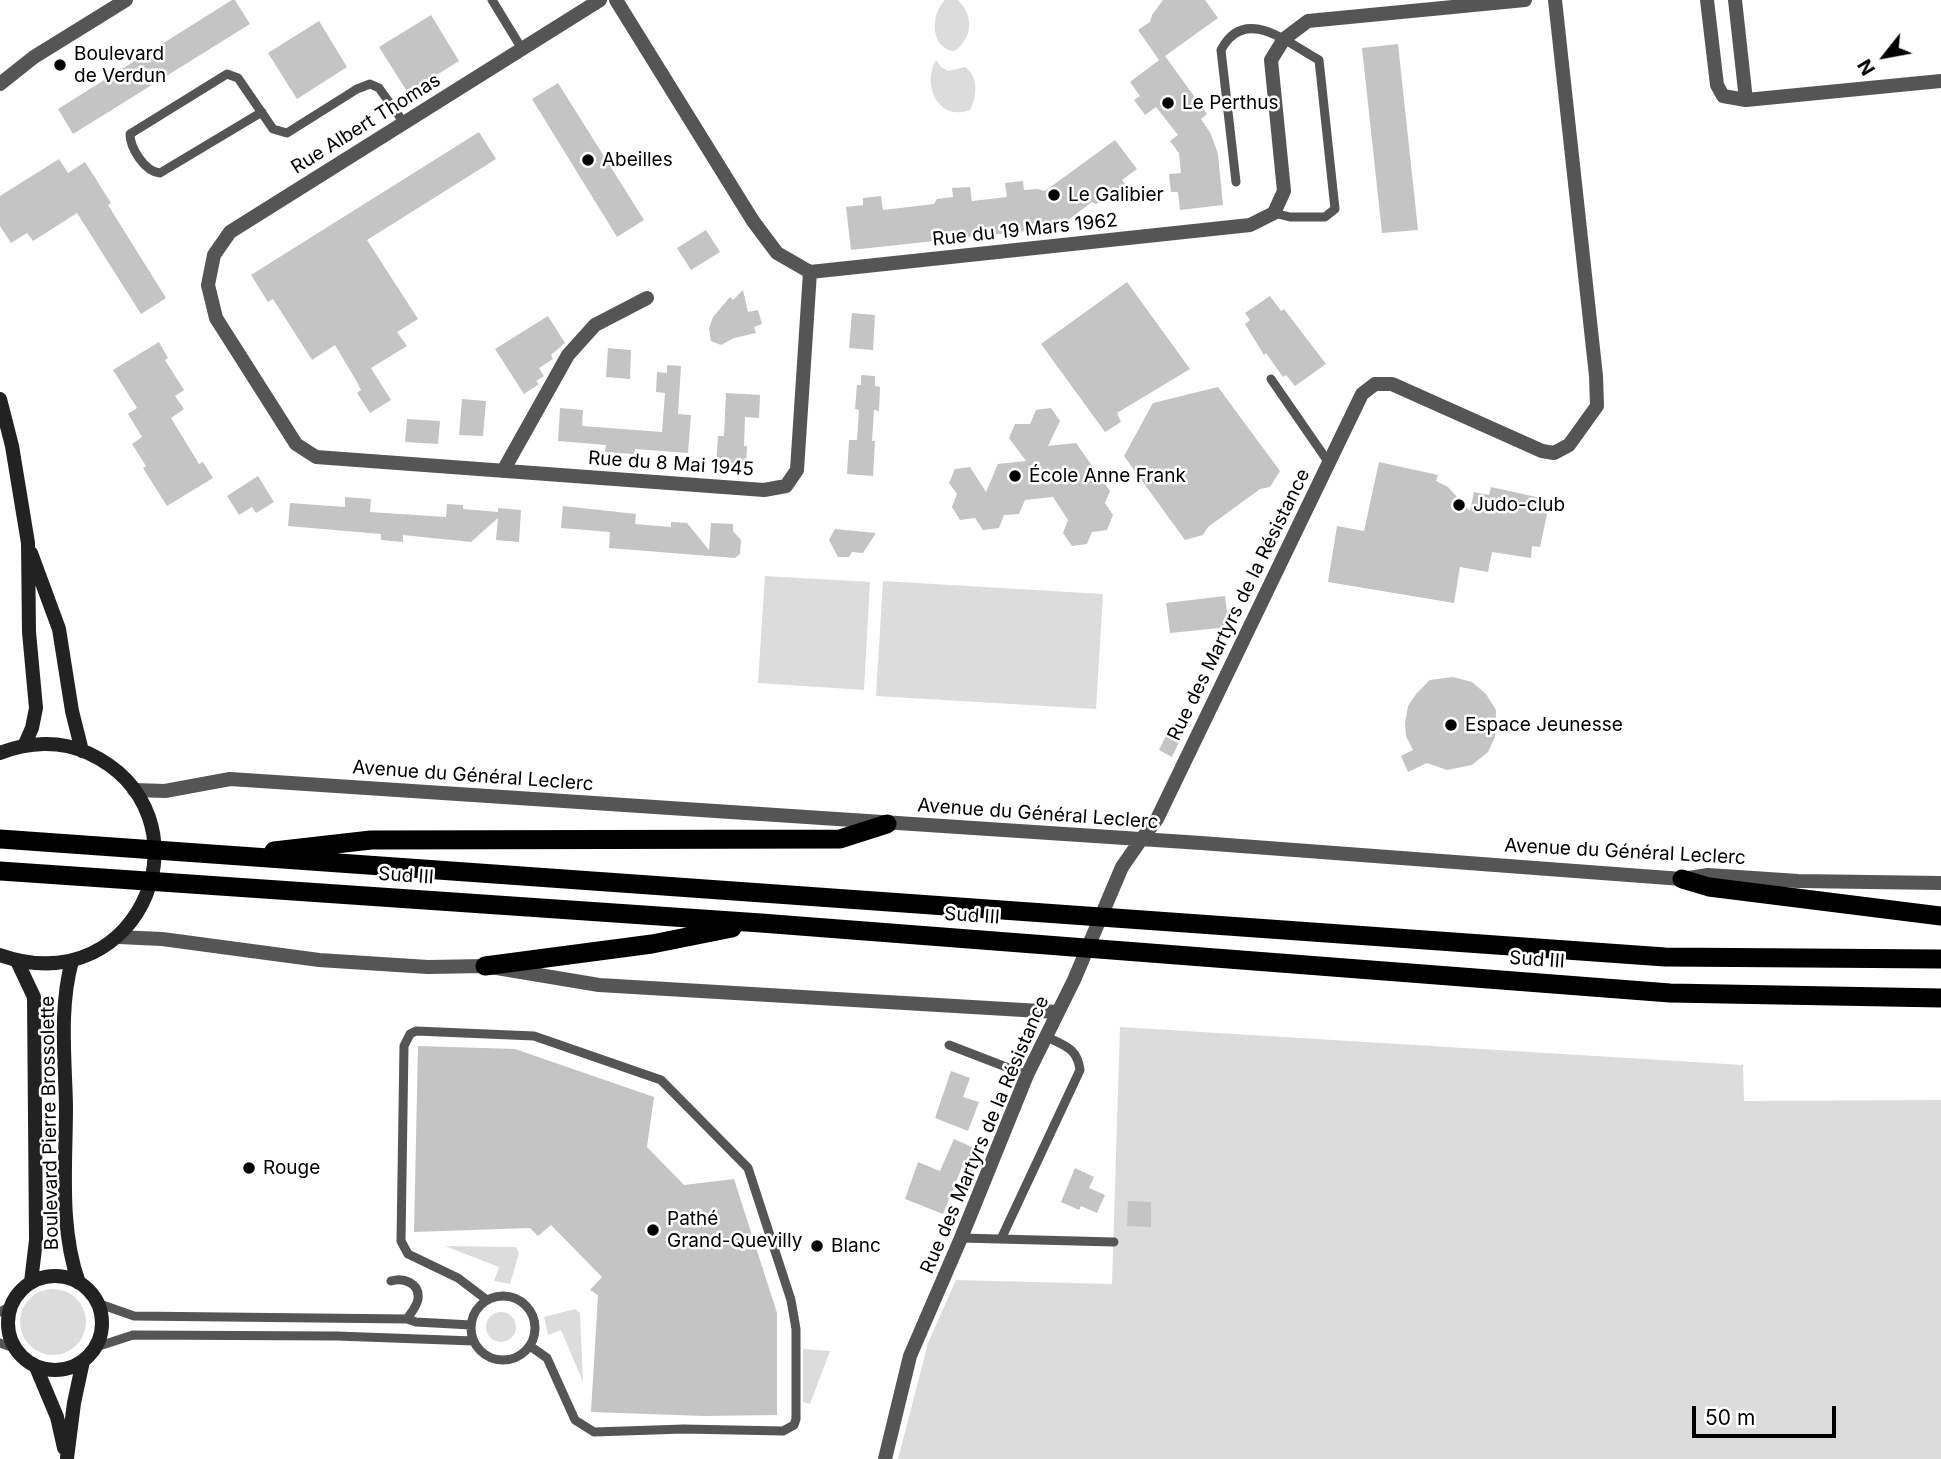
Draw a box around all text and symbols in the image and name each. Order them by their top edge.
north arrow [1850,21,1920,91]
place label: Boulevard de Verdun [74,43,166,87]
text: N [1853,55,1880,79]
marker: Boulevard de Verdun [52,57,68,73]
street label: Rue Albert Thomas [287,69,445,179]
place label: Le Perthus [1182,92,1278,114]
marker: Le Perthus [1160,95,1176,111]
place label: Abeilles [602,149,673,171]
marker: Abeilles [580,152,596,168]
place label: Le Galibier [1068,184,1164,206]
marker: Le Galibier [1046,187,1062,203]
street label: Rue du 19 Mars 1962 [931,209,1119,251]
street label: Rue du 8 Mai 1945 [587,447,755,481]
place label: École Anne Frank [1029,465,1186,487]
street label: Rue des Martyrs de la Résistance [1163,465,1315,745]
marker: École Anne Frank [1007,468,1023,484]
place label: Judo-club [1473,494,1565,516]
marker: Judo-club [1451,497,1467,513]
place label: Espace Jeunesse [1465,714,1623,736]
marker: Espace Jeunesse [1443,717,1459,733]
street label: Avenue du Général Leclerc [352,756,594,796]
street label: Avenue du Général Leclerc [917,794,1159,834]
street label: Avenue du Général Leclerc [1504,834,1746,870]
street label: Sud III [377,863,435,889]
street label: Sud III [943,903,1001,929]
street label: Sud III [1508,947,1566,973]
street label: Rue des Martyrs de la Résistance [916,993,1054,1277]
street label: Boulevard Pierre Brossolette [36,996,64,1250]
place label: Rouge [263,1157,320,1179]
marker: Rouge [241,1160,257,1176]
place label: Pathé Grand-Quevilly [667,1208,802,1252]
marker: Pathé Grand-Quevilly [645,1222,661,1238]
place label: Blanc [831,1235,881,1257]
marker: Blanc [809,1238,825,1254]
scale bar [1696,1392,1840,1436]
text: 50 m [1705,1405,1755,1430]

